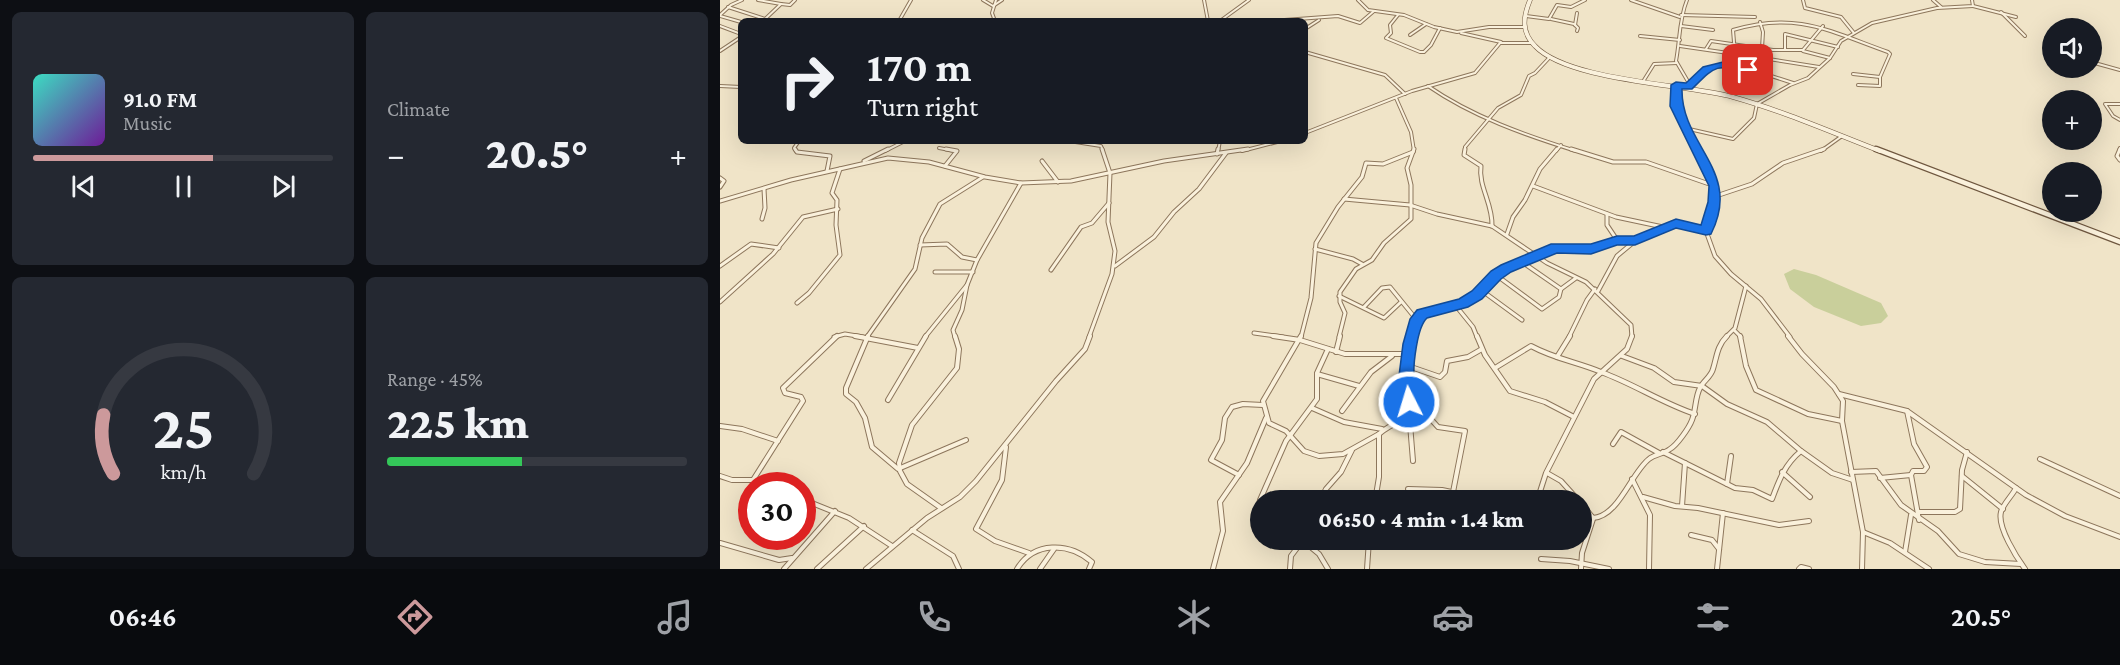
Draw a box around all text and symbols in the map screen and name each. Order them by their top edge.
map controls [2042,18,2102,222]
button: sound [2042,18,2102,78]
icon: right [768,42,846,120]
text: 170 m [867,43,972,90]
pin [1722,44,1773,95]
icon: arrive [1731,53,1764,86]
text: 91.0 FM [123,87,197,112]
button: + [2042,90,2102,150]
text: Turn right [867,92,978,122]
text: Climate [387,98,450,120]
text: Music [123,112,172,134]
text: 20.5° [485,128,589,178]
text: − [387,136,404,173]
text: + [670,136,687,173]
button: − [2042,162,2102,222]
icon: previous [67,170,100,203]
icon: pause [167,170,200,203]
icon: next [267,170,300,203]
text: Range · 45% [387,368,483,390]
position arrow [1377,370,1441,434]
text: 25 [152,392,214,461]
text: 225 km [387,398,529,448]
text: km/h [160,460,207,484]
speed limit sign: 30 [738,472,816,550]
text: 06:50 · 4 min · 1.4 km [1318,507,1524,532]
icon: directions [394,596,436,638]
icon: music [654,596,696,638]
icon: phone [913,596,955,638]
icon: climate [1173,596,1215,638]
icon: car [1432,596,1474,638]
icon: filters [1692,596,1734,638]
text: 06:46 [109,602,177,632]
text: 20.5° [1951,602,2011,632]

